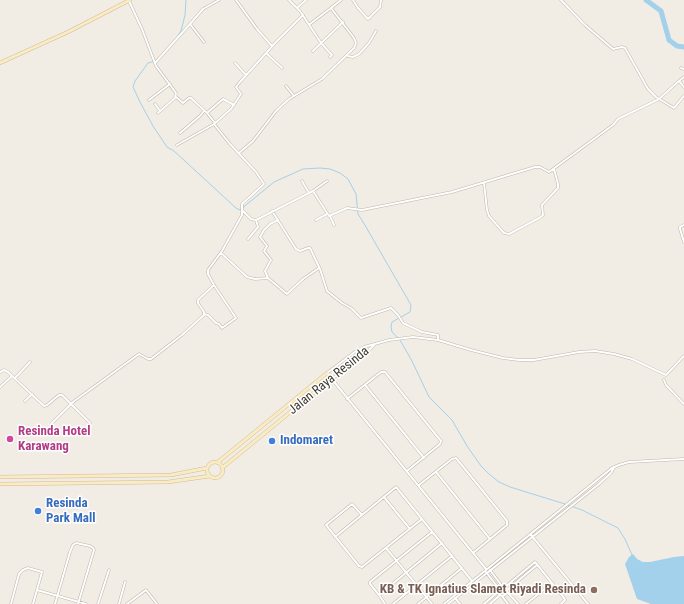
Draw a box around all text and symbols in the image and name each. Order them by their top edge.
street label: Jalan Raya Resinda [285,344,373,418]
place label: Resinda Hotel Karawang [18,424,90,455]
place label: Indomaret [280,433,333,449]
marker: Resinda Hotel Karawang [5,434,15,444]
marker: Indomaret [267,436,277,446]
place label: Resinda Park Mall [46,496,95,527]
marker: Resinda Park Mall [33,506,43,516]
place label: KB & TK Ignatius Slamet Riyadi Resinda [380,582,586,598]
marker: KB & TK Ignatius Slamet Riyadi Resinda [589,585,599,595]

